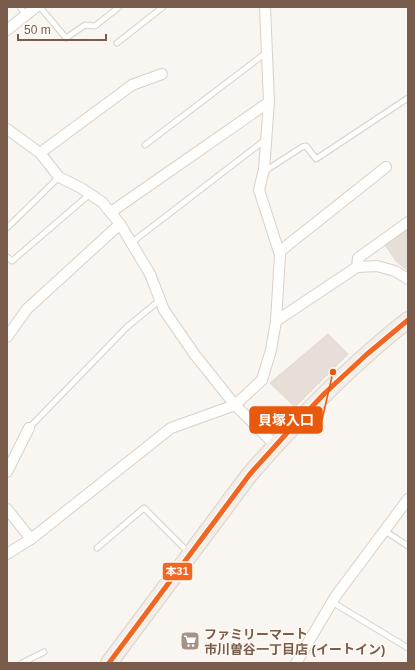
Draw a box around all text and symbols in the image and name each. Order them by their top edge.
scale bar [18,16,106,42]
text: 50 m [24,23,51,37]
callout: 貝塚入口 [250,407,322,433]
text: 貝塚入口 [258,412,314,428]
line badge: 本31 [162,562,193,581]
text: 本31 [165,565,189,577]
place label: ファミリーマート 市川曽谷一丁目店 (イートイン) [204,627,385,657]
supermarket icon: ファミリーマート 市川曽谷一丁目店 (イートイン) [179,630,201,652]

